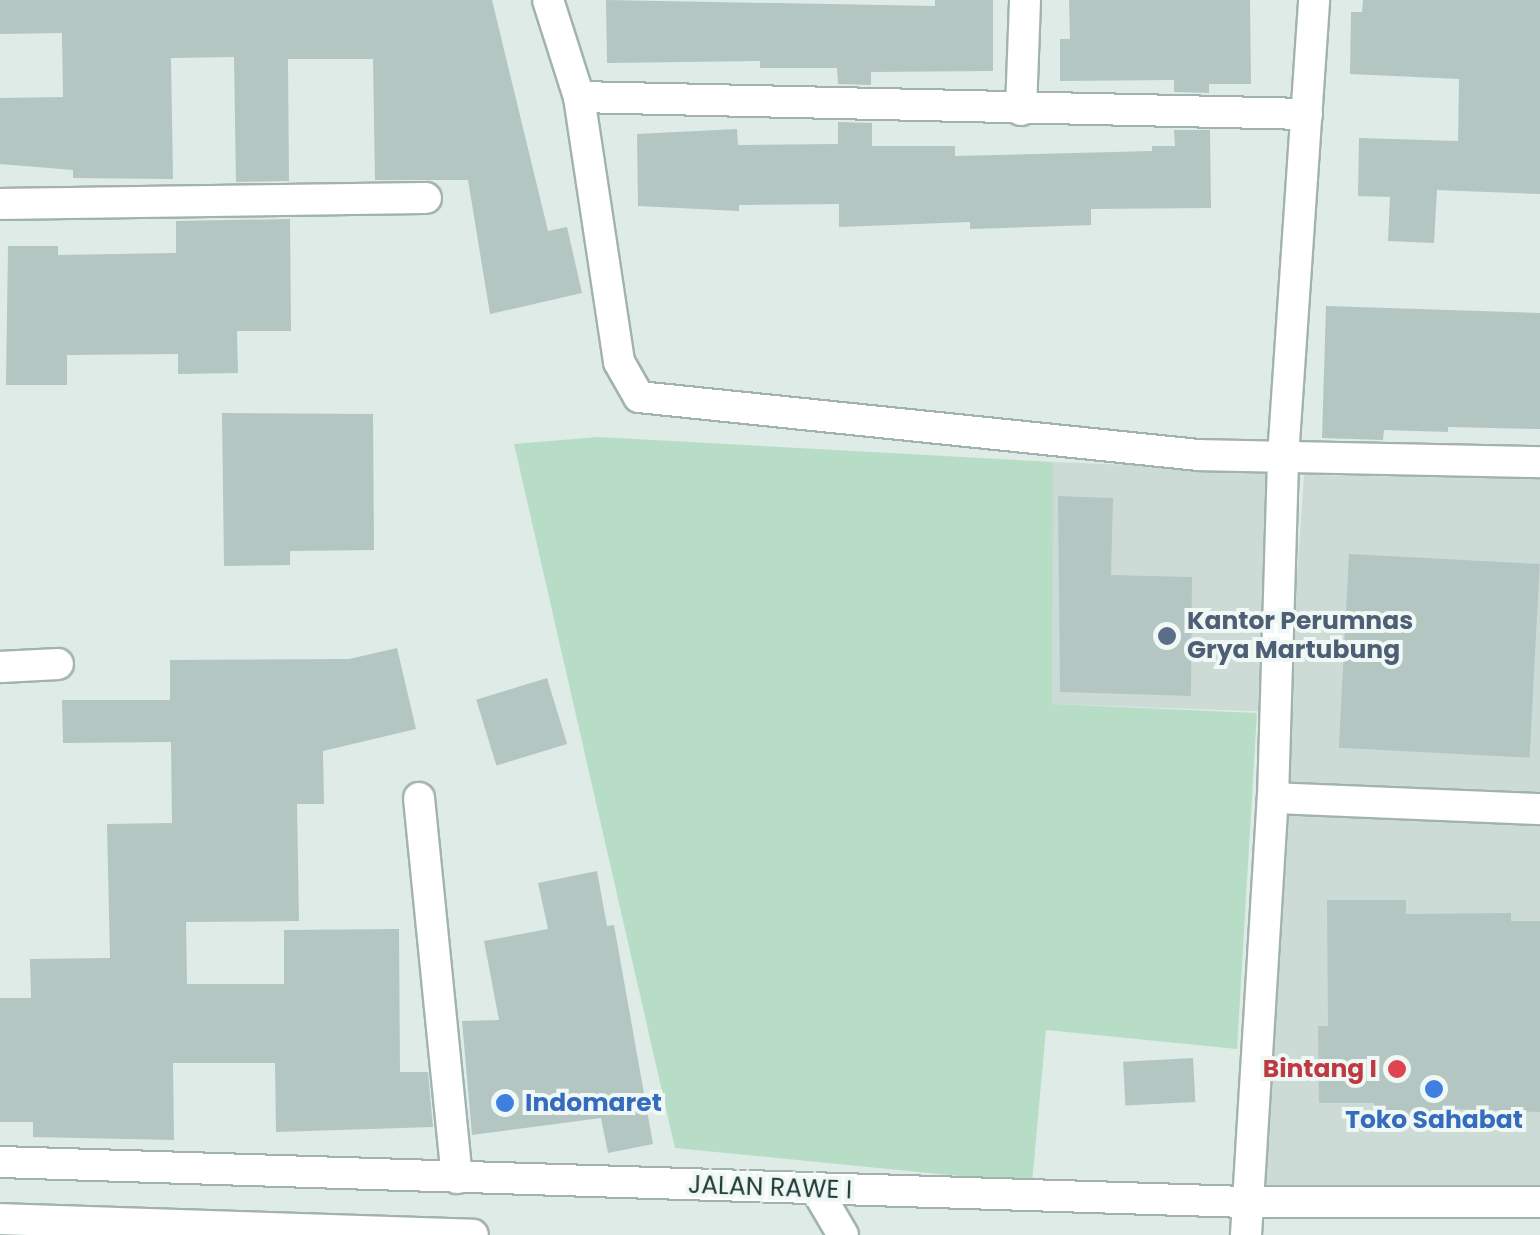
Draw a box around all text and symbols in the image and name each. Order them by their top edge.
place label: Kantor Perumnas Grya Martubung [1187,607,1413,666]
marker: Kantor Perumnas Grya Martubung [1156,625,1178,647]
place label: Bintang I [1263,1054,1377,1084]
marker: Bintang I [1386,1058,1408,1080]
marker: Toko Sahabat [1423,1078,1445,1100]
place label: Indomaret [525,1088,662,1118]
marker: Indomaret [494,1092,516,1114]
place label: Toko Sahabat [1345,1105,1523,1135]
street label: JALAN RAWE I [687,1170,853,1206]

